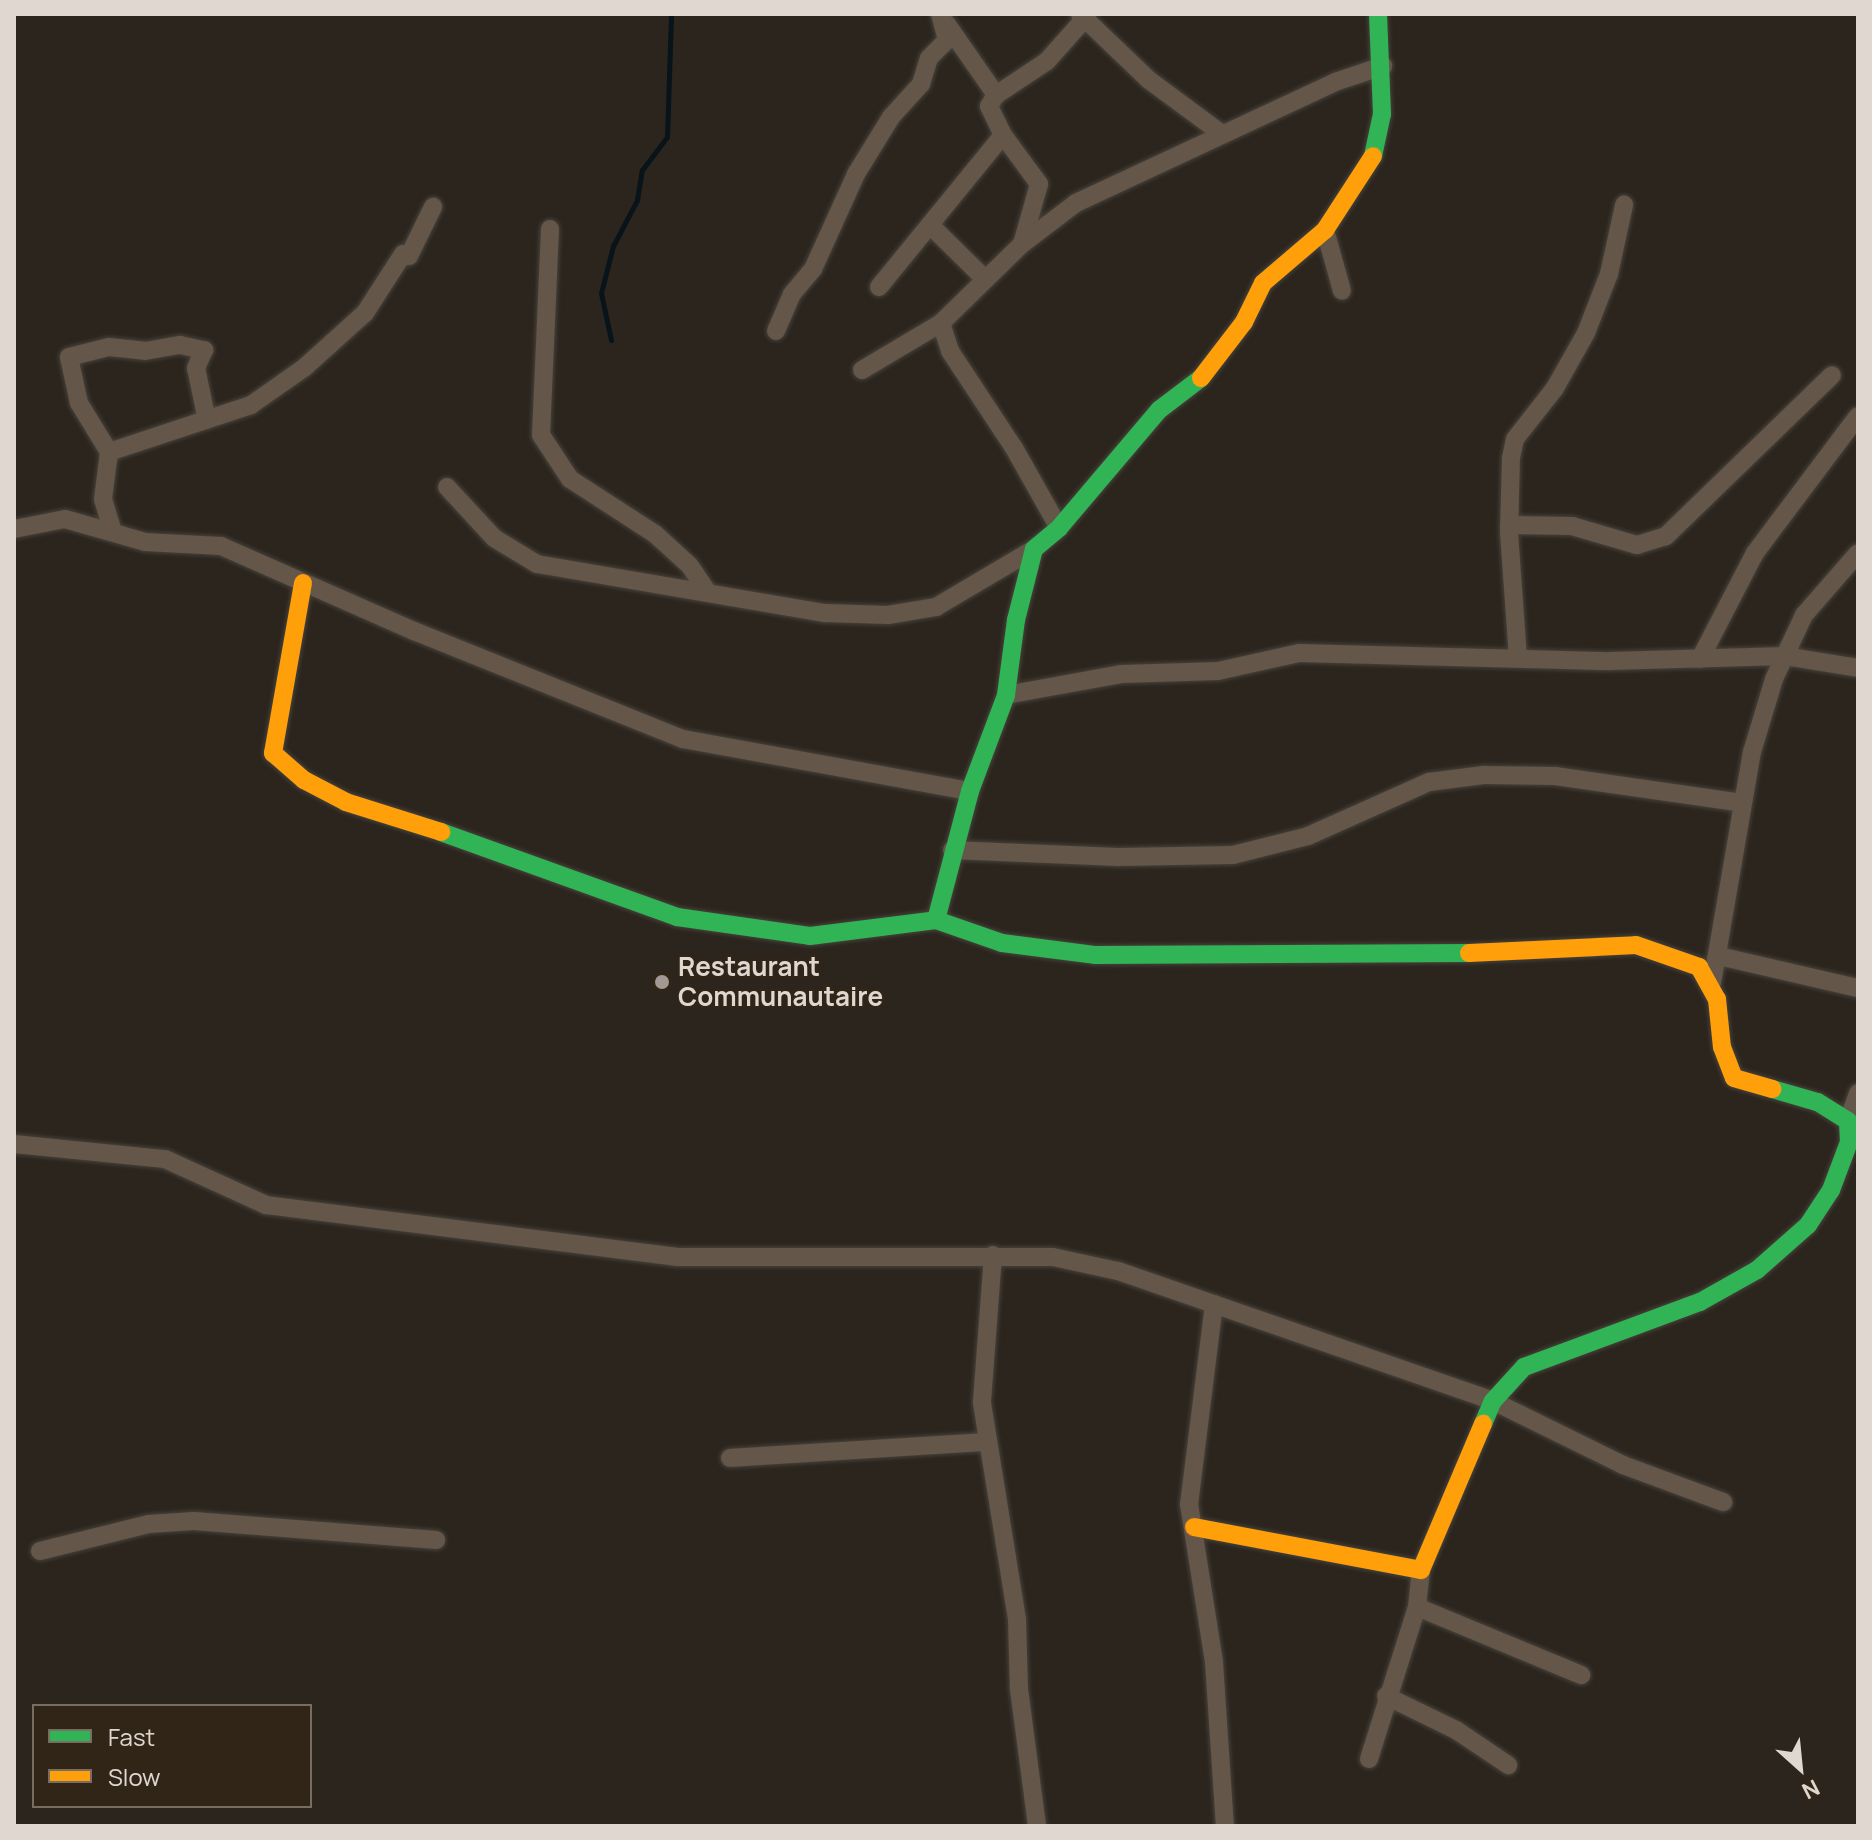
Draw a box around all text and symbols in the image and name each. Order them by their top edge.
place label: Restaurant Communautaire [678,951,883,1012]
marker: Restaurant Communautaire [653,973,671,991]
legend [32,1704,312,1808]
text: Fast [108,1720,155,1753]
north arrow [1760,1728,1840,1808]
text: Slow [108,1760,161,1793]
text: N [1797,1772,1825,1806]

